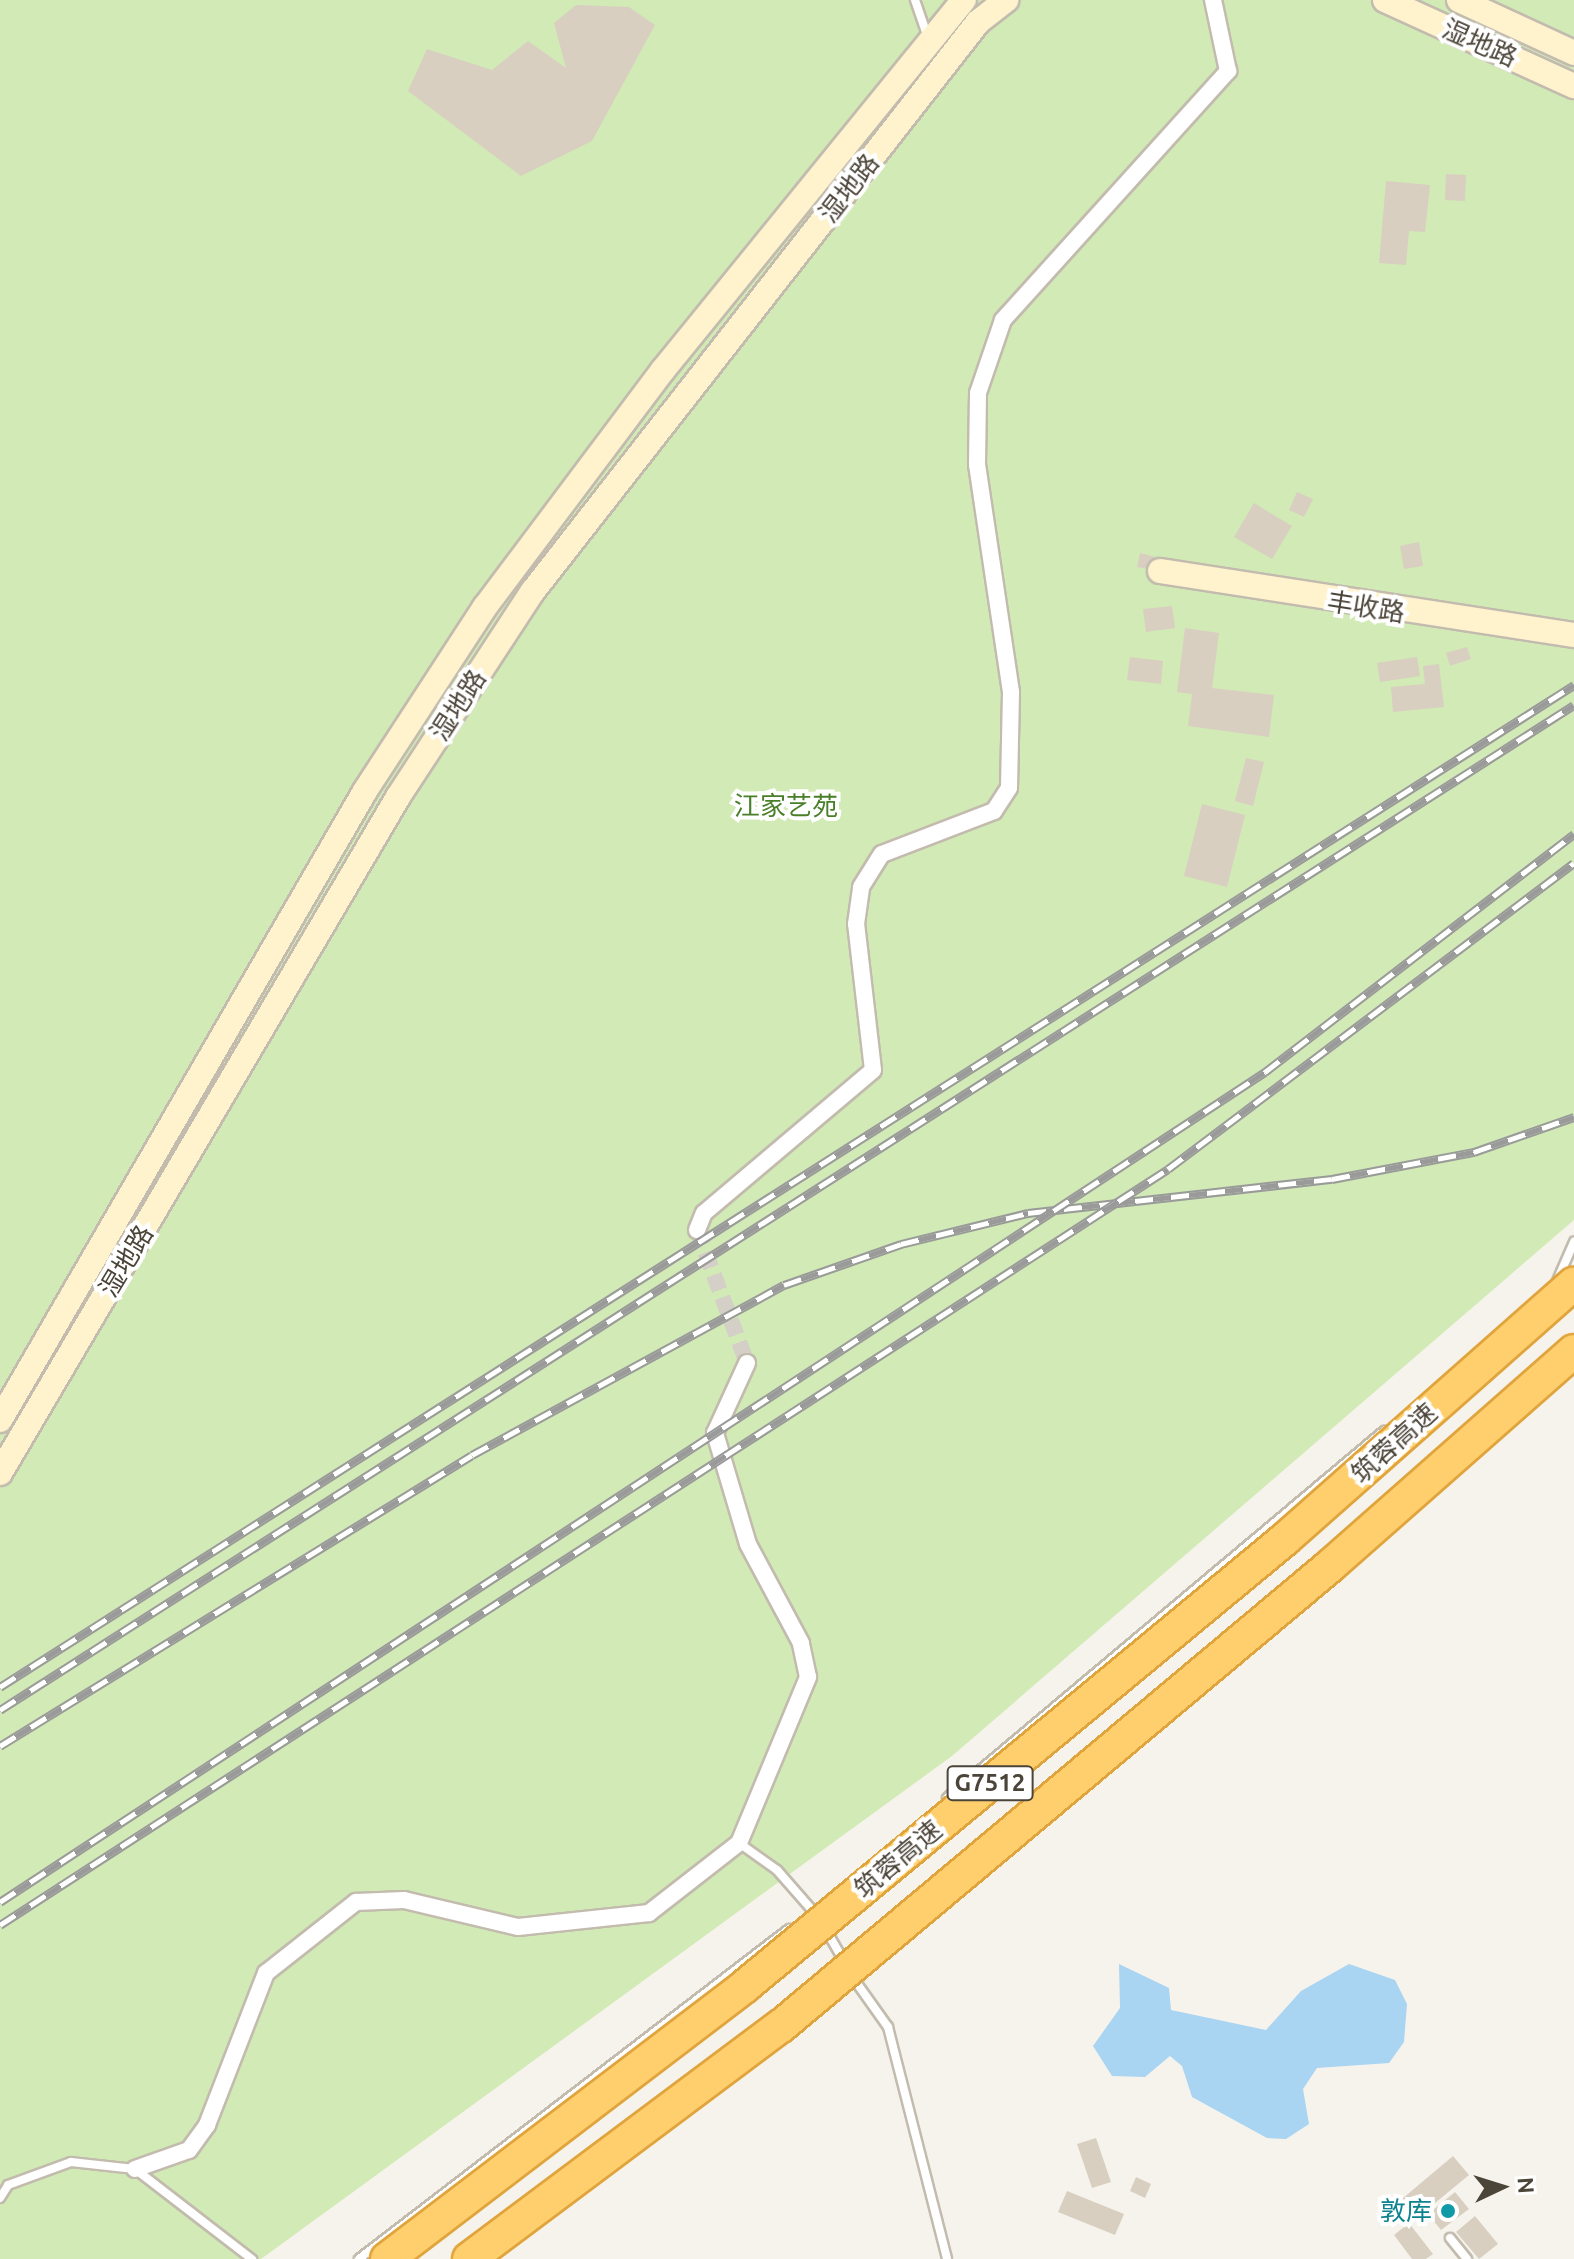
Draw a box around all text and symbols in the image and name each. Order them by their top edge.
street label: 湿地路 [1438,13,1522,73]
street label: 湿地路 [813,148,885,228]
street label: 丰收路 [1325,585,1407,629]
street label: 湿地路 [424,664,492,746]
park label: 江家艺苑 [734,790,838,822]
street label: 湿地路 [93,1220,159,1302]
street label: 筑蓉高速 [1345,1397,1443,1489]
road number: G7512 [946,1763,1034,1803]
street label: 筑蓉高速 [848,1814,948,1904]
north arrow [1462,2147,1542,2227]
text: N [1513,2176,1539,2194]
place label: 敦库 [1380,2195,1432,2227]
marker: 敦库 [1439,2202,1457,2220]

